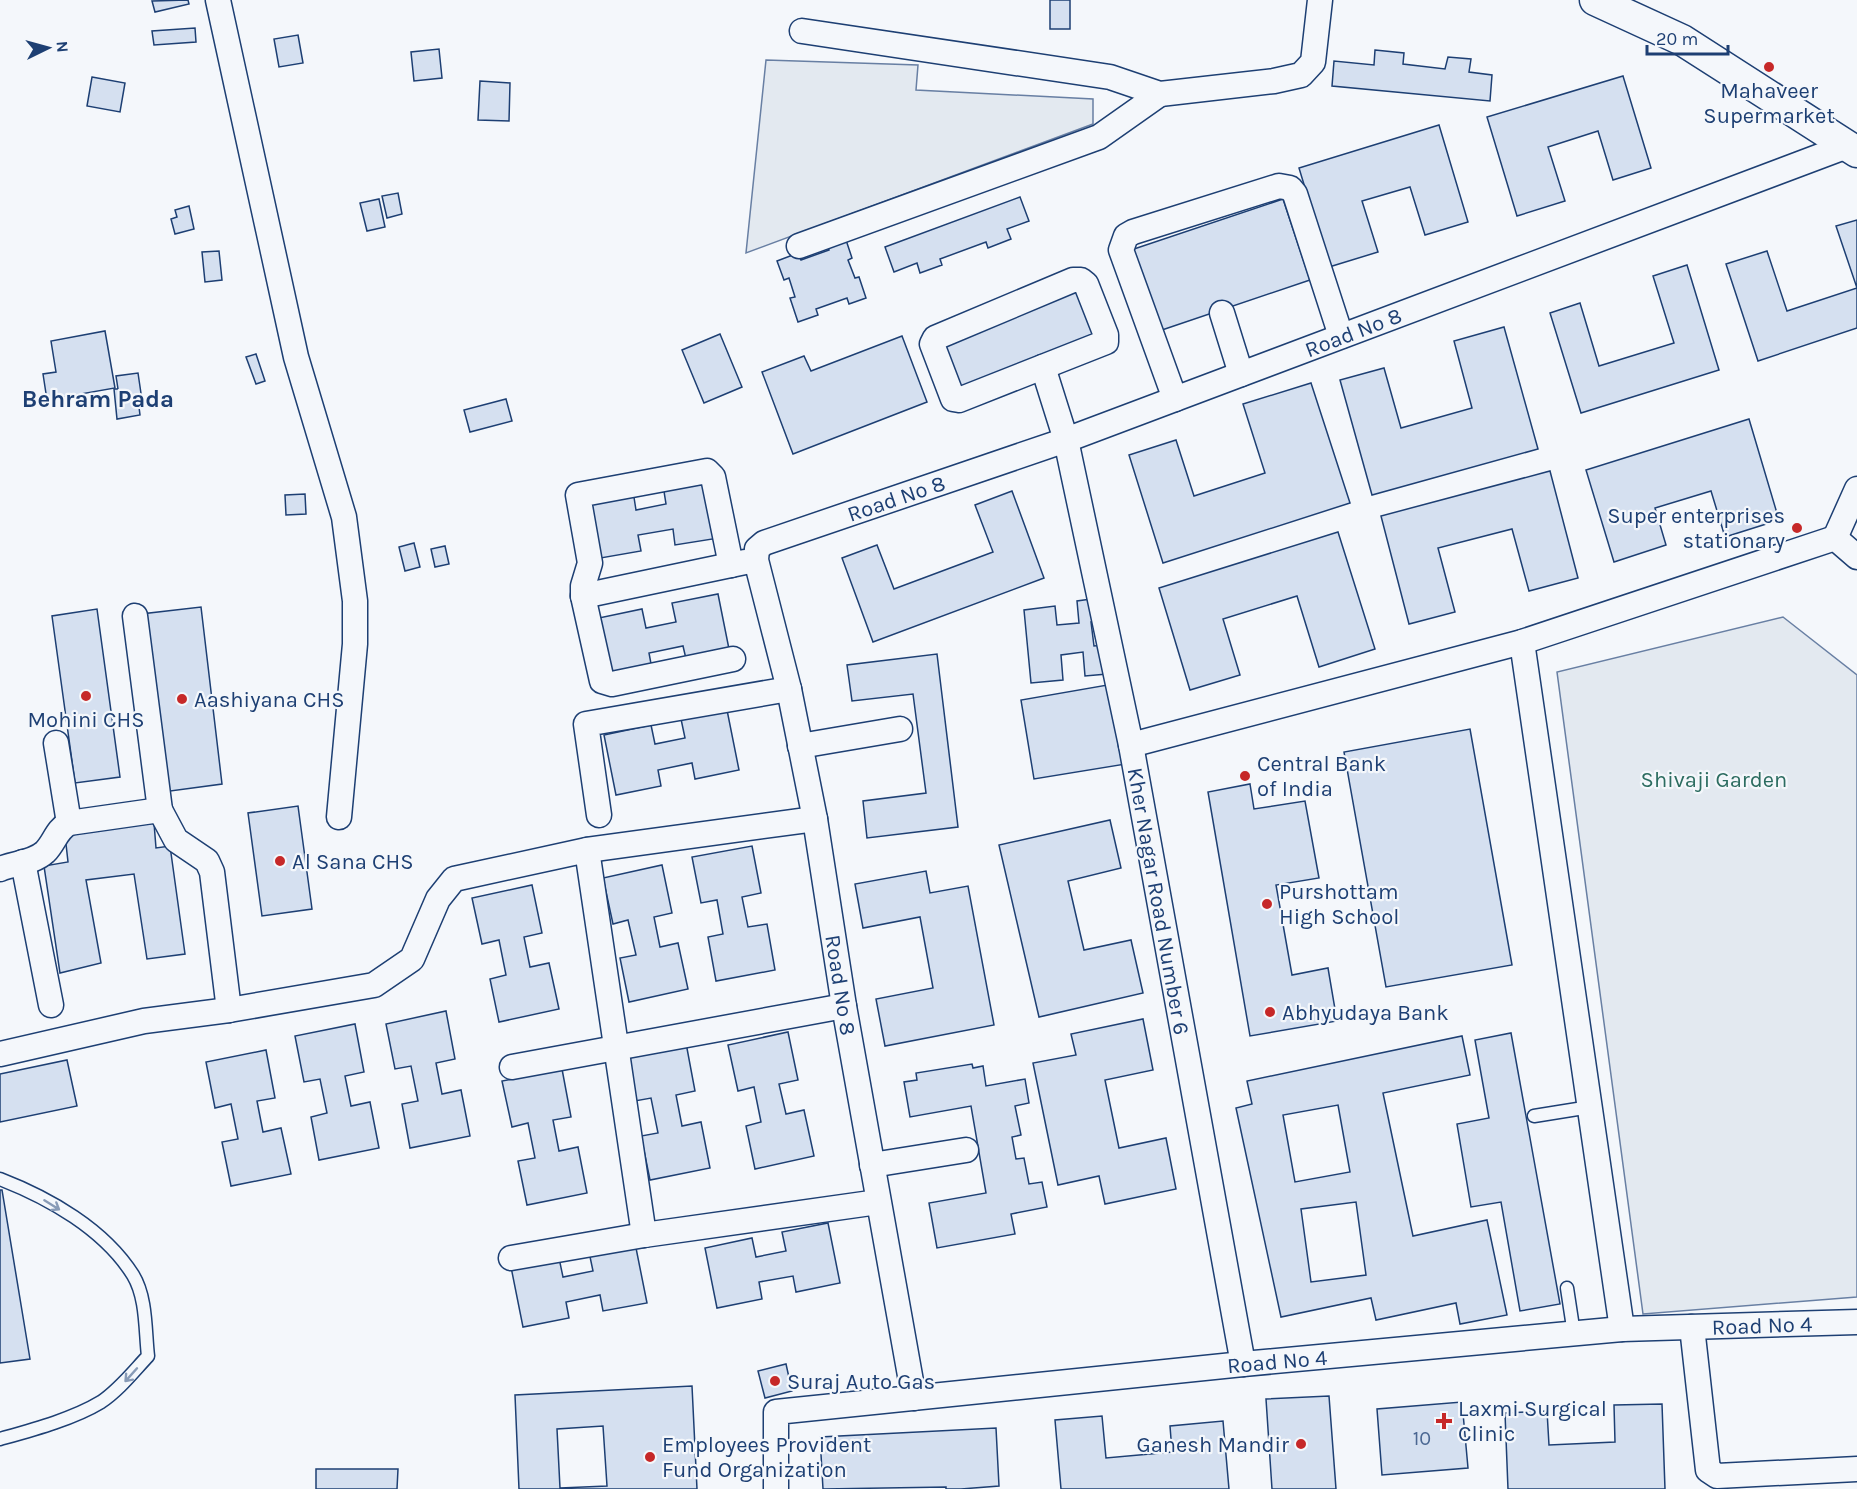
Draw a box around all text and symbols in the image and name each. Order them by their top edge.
north arrow [18,18,78,78]
scale bar [1647,18,1728,56]
text: 20 m [1656,28,1698,50]
text: N [52,40,72,53]
marker: Mahaveer Supermarket [1762,60,1776,74]
place label: Mahaveer Supermarket [1703,78,1835,129]
street label: Road No 8 [1301,303,1405,363]
district label: Behram Pada [22,385,174,413]
street label: Road No 8 [844,470,949,528]
place label: Super enterprises stationary [1607,503,1785,554]
marker: Super enterprises stationary [1790,521,1804,535]
place label: Aashiyana CHS [194,687,345,713]
marker: Mohini CHS [79,689,93,703]
marker: Aashiyana CHS [175,692,189,706]
place label: Mohini CHS [27,707,145,733]
place label: Central Bank of India [1257,751,1386,802]
street label: Kher Nagar Road Number 6 [1122,766,1194,1037]
park label: Shivaji Garden [1641,767,1787,793]
marker: Central Bank of India [1238,769,1252,783]
place label: Al Sana CHS [292,849,414,875]
marker: Al Sana CHS [273,854,287,868]
place label: Purshottam High School [1279,879,1399,930]
marker: Purshottam High School [1260,897,1274,911]
street label: Road No 8 [819,933,861,1037]
place label: Abhyudaya Bank [1282,1000,1449,1026]
marker: Abhyudaya Bank [1263,1005,1277,1019]
one-way arrow [43,1200,60,1212]
street label: Road No 4 [1711,1311,1813,1341]
street label: Road No 4 [1226,1345,1328,1379]
one-way arrow [124,1367,138,1382]
place label: Suraj Auto Gas [787,1369,935,1395]
marker: Suraj Auto Gas [768,1374,782,1388]
place label: Laxmi Surgical Clinic [1458,1396,1607,1447]
marker: Laxmi Surgical Clinic [1435,1412,1453,1430]
house number: 10 [1413,1427,1431,1450]
place label: Employees Provident Fund Organization [662,1432,871,1483]
place label: Ganesh Mandir [1137,1432,1289,1458]
marker: Ganesh Mandir [1294,1437,1308,1451]
marker: Employees Provident Fund Organization [643,1450,657,1464]

